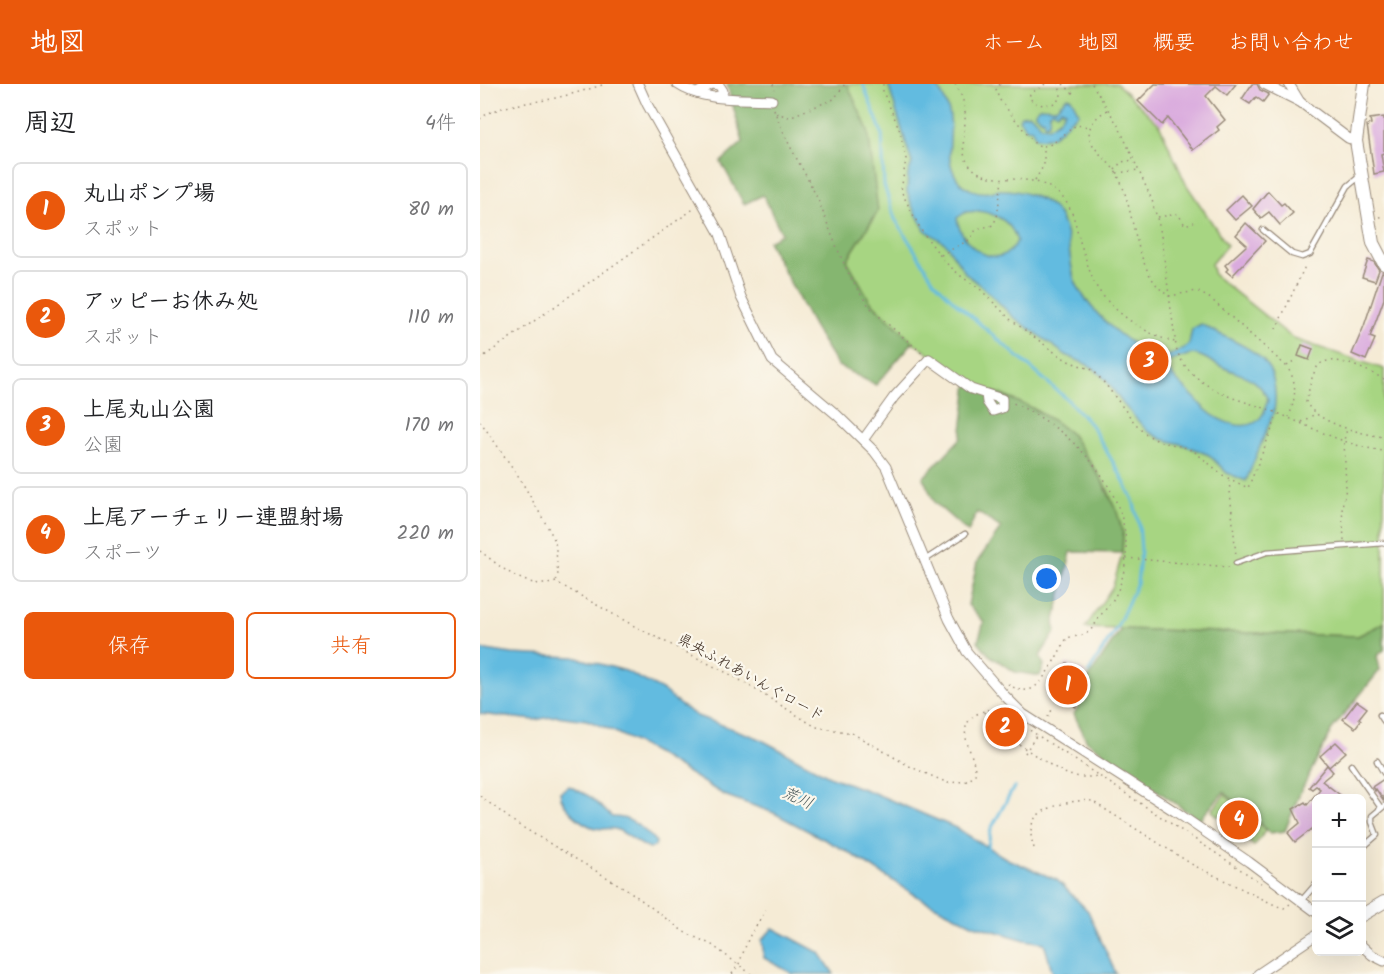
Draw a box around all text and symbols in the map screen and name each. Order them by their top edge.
text: 地図 [30,21,86,66]
text: ホーム [983,27,1045,60]
text: 地図 [1078,27,1120,60]
text: 概要 [1153,27,1195,60]
text: お問い合わせ [1228,27,1354,60]
text: 周辺 [24,103,76,145]
text: 4件 [425,108,456,140]
text: 丸山ポンプ場 [83,177,215,212]
text: 1 [42,194,49,226]
text: 80 m [408,194,454,226]
text: スポット [83,214,163,246]
text: アッピーお休み処 [83,285,258,320]
text: 2 [40,302,51,334]
text: 110 m [408,302,454,334]
text: スポット [83,322,163,354]
pin: 3 [1130,338,1168,384]
text: 上尾丸山公園 [83,393,215,428]
text: 3 [40,410,51,442]
text: 170 m [405,410,454,442]
text: 公園 [83,430,123,462]
text: 上尾アーチェリー連盟射場 [83,501,343,536]
text: 4 [40,518,51,550]
text: 220 m [397,518,454,550]
text: スポーツ [83,538,163,570]
your location [1032,564,1061,593]
button: 保存 [24,612,234,679]
button: 共有 [246,612,456,679]
street label: 県央ふれあいんぐロード [673,627,828,728]
pin: 1 [1048,662,1088,708]
pin: 2 [986,704,1024,750]
water label: 荒川 [778,780,817,816]
map controls [1312,794,1366,956]
button: + [1312,794,1366,848]
pin: 4 [1220,798,1258,842]
button: − [1312,848,1366,902]
button: layers [1312,902,1366,956]

